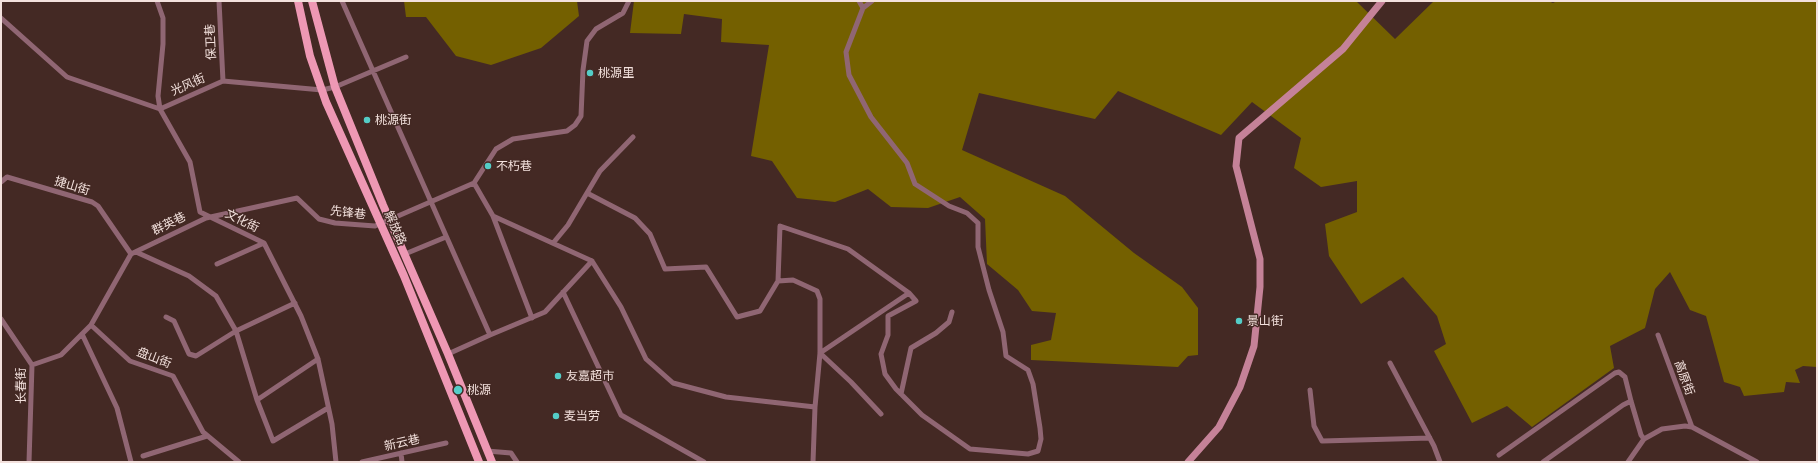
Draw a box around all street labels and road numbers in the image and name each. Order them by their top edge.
street label: 保卫巷 [203,24,219,60]
street label: 光风街 [169,71,207,99]
street label: 捷山街 [53,174,91,198]
street label: 先锋巷 [329,204,367,222]
street label: 文化街 [223,207,261,235]
street label: 解放路 [381,209,409,247]
street label: 群英巷 [150,210,188,238]
street label: 盘山街 [135,345,173,371]
street label: 高原街 [1671,359,1697,397]
street label: 长春街 [14,368,28,404]
street label: 新云巷 [383,432,421,454]

